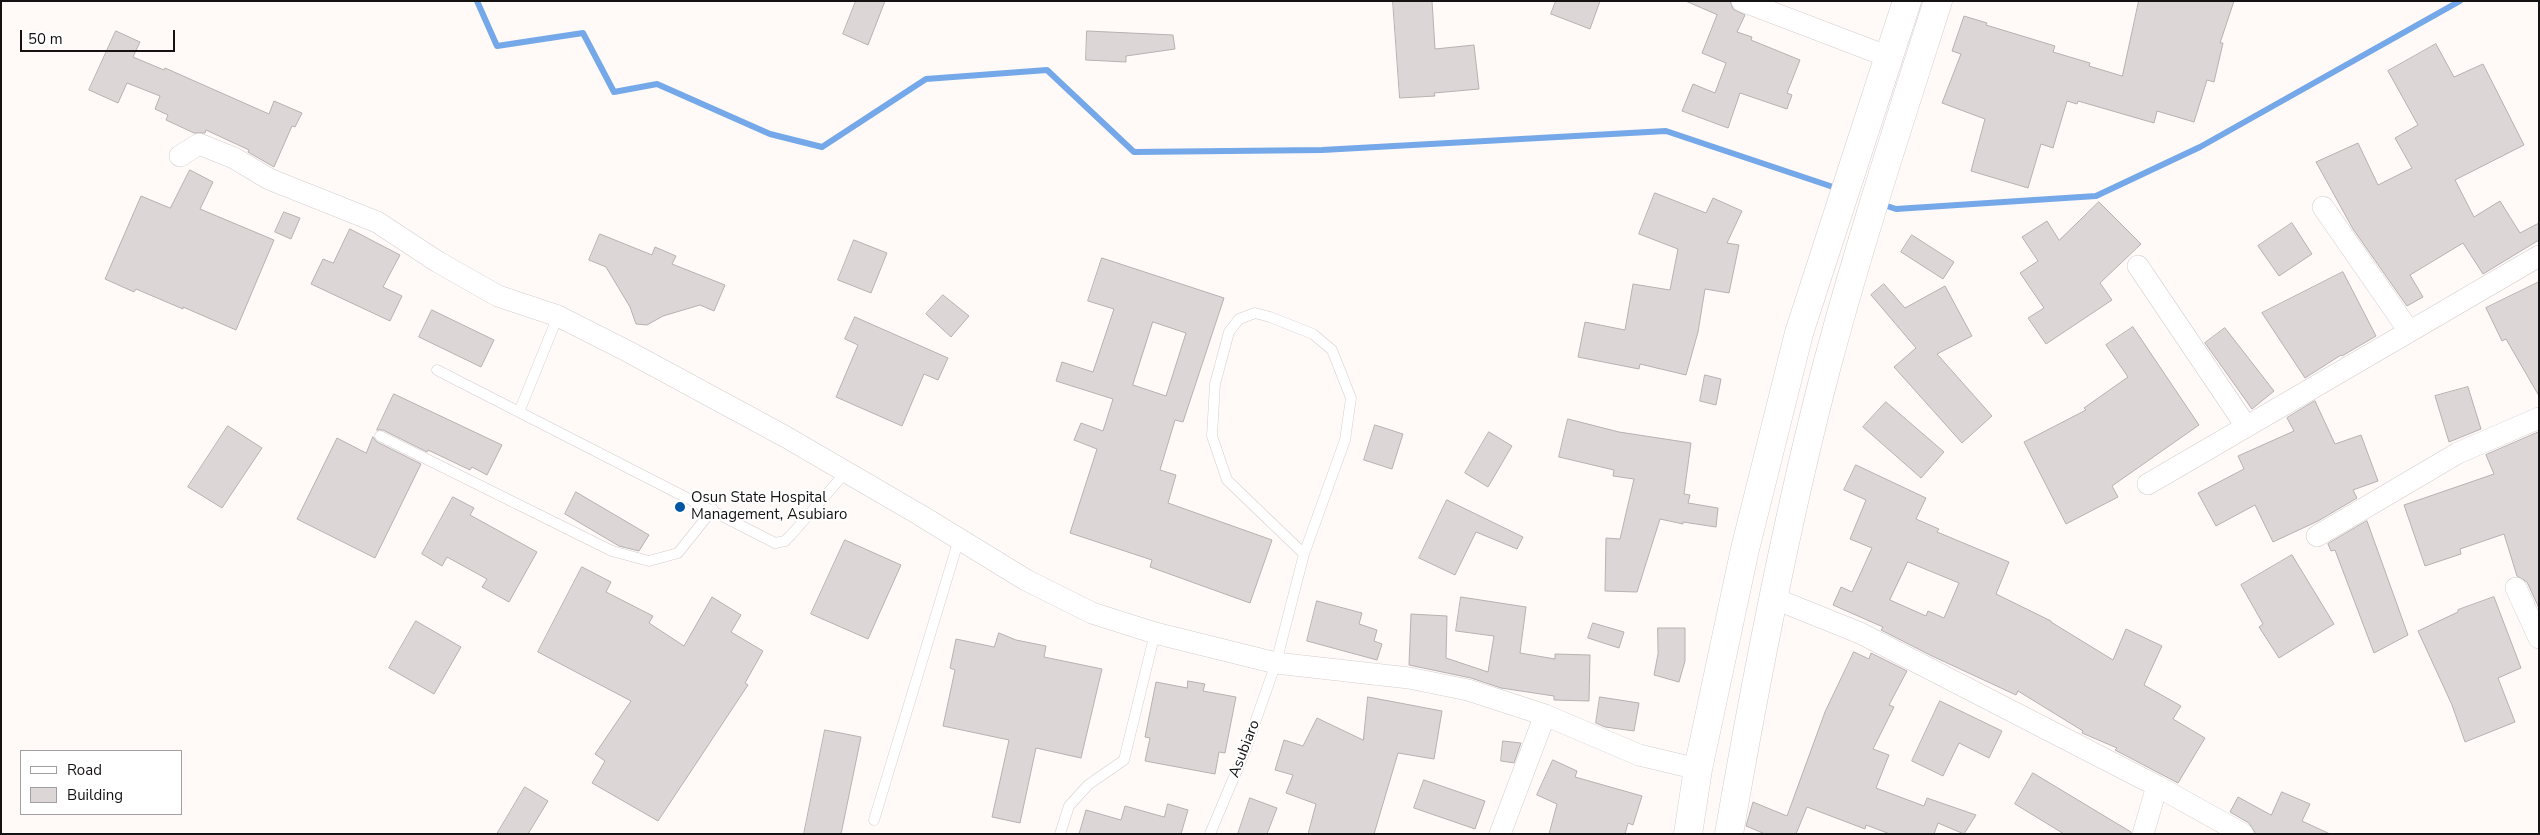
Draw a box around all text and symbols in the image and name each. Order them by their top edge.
scale bar [22,20,178,52]
text: 50 m [28,29,63,49]
place label: Osun State Hospital Management, Asubiaro [691,489,847,524]
marker: Osun State Hospital Management, Asubiaro [673,500,687,514]
street label: Asubiaro [1226,718,1264,780]
legend [20,750,182,815]
text: Road [67,760,102,780]
text: Building [67,785,123,805]

